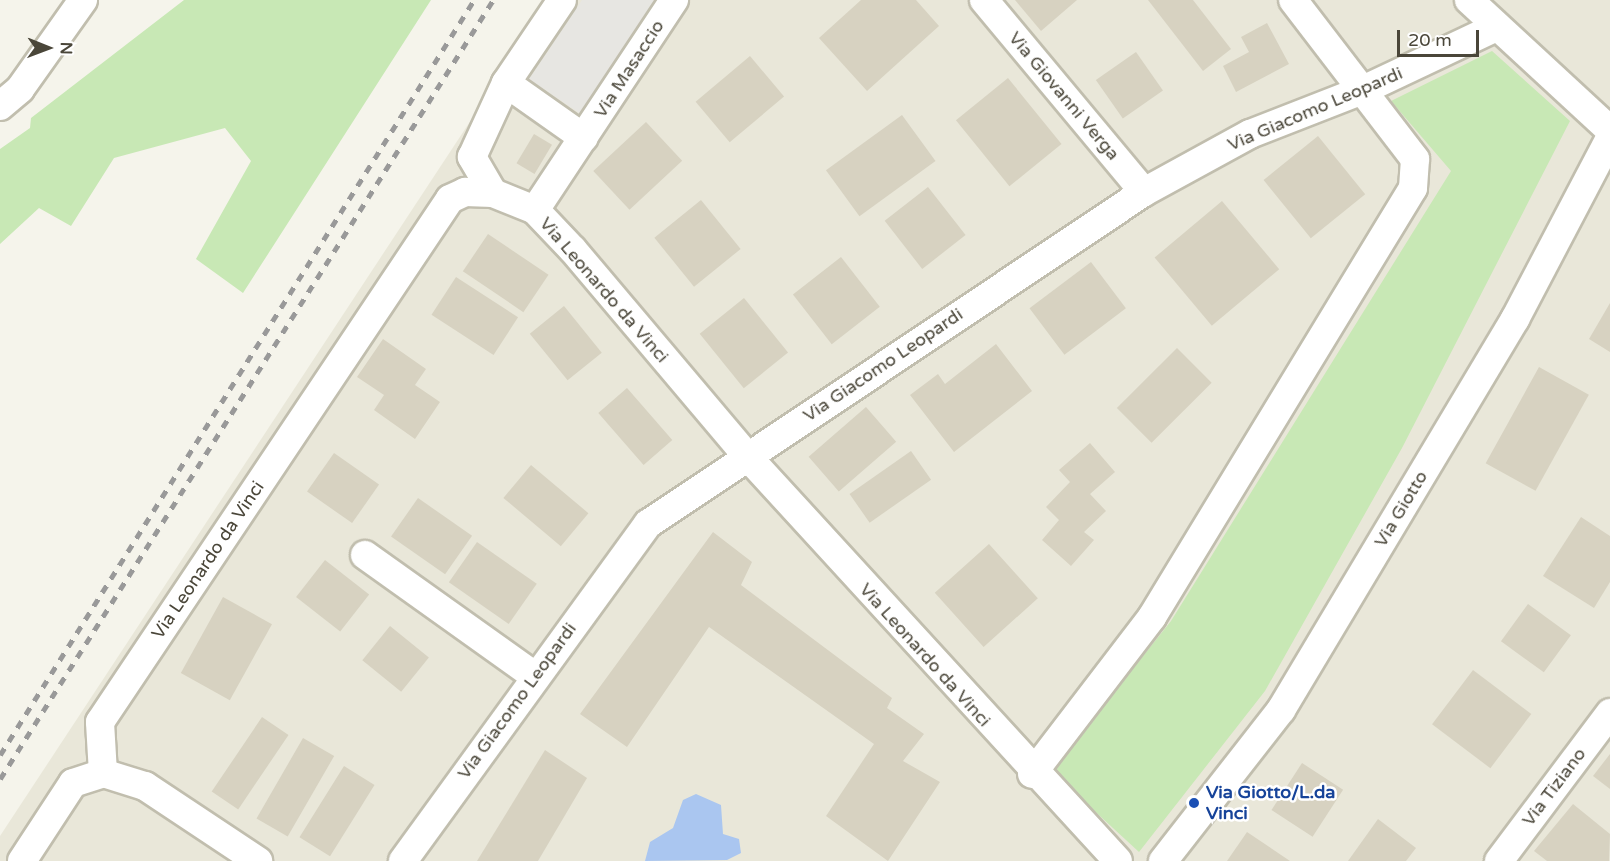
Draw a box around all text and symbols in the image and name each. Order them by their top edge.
street label: Via Masaccio [589,16,669,122]
north arrow [18,18,78,78]
scale bar [1400,18,1482,56]
street label: Via Giovanni Verga [1004,27,1124,165]
text: 20 m [1408,29,1452,51]
text: N [56,42,76,55]
street label: Via Giacomo Leopardi [1224,62,1406,156]
street label: Via Leonardo da Vinci [535,213,673,367]
street label: Via Giacomo Leopardi [799,304,967,426]
street label: Via Giotto [1370,467,1432,551]
street label: Via Leonardo da Vinci [147,477,269,643]
street label: Via Leonardo da Vinci [855,579,995,731]
street label: Via Giacomo Leopardi [453,619,581,783]
street label: Via Tiziano [1518,744,1590,830]
place label: Via Giotto/L.da Vinci [1206,782,1335,824]
marker: Via Giotto/L.da Vinci [1187,796,1201,810]

